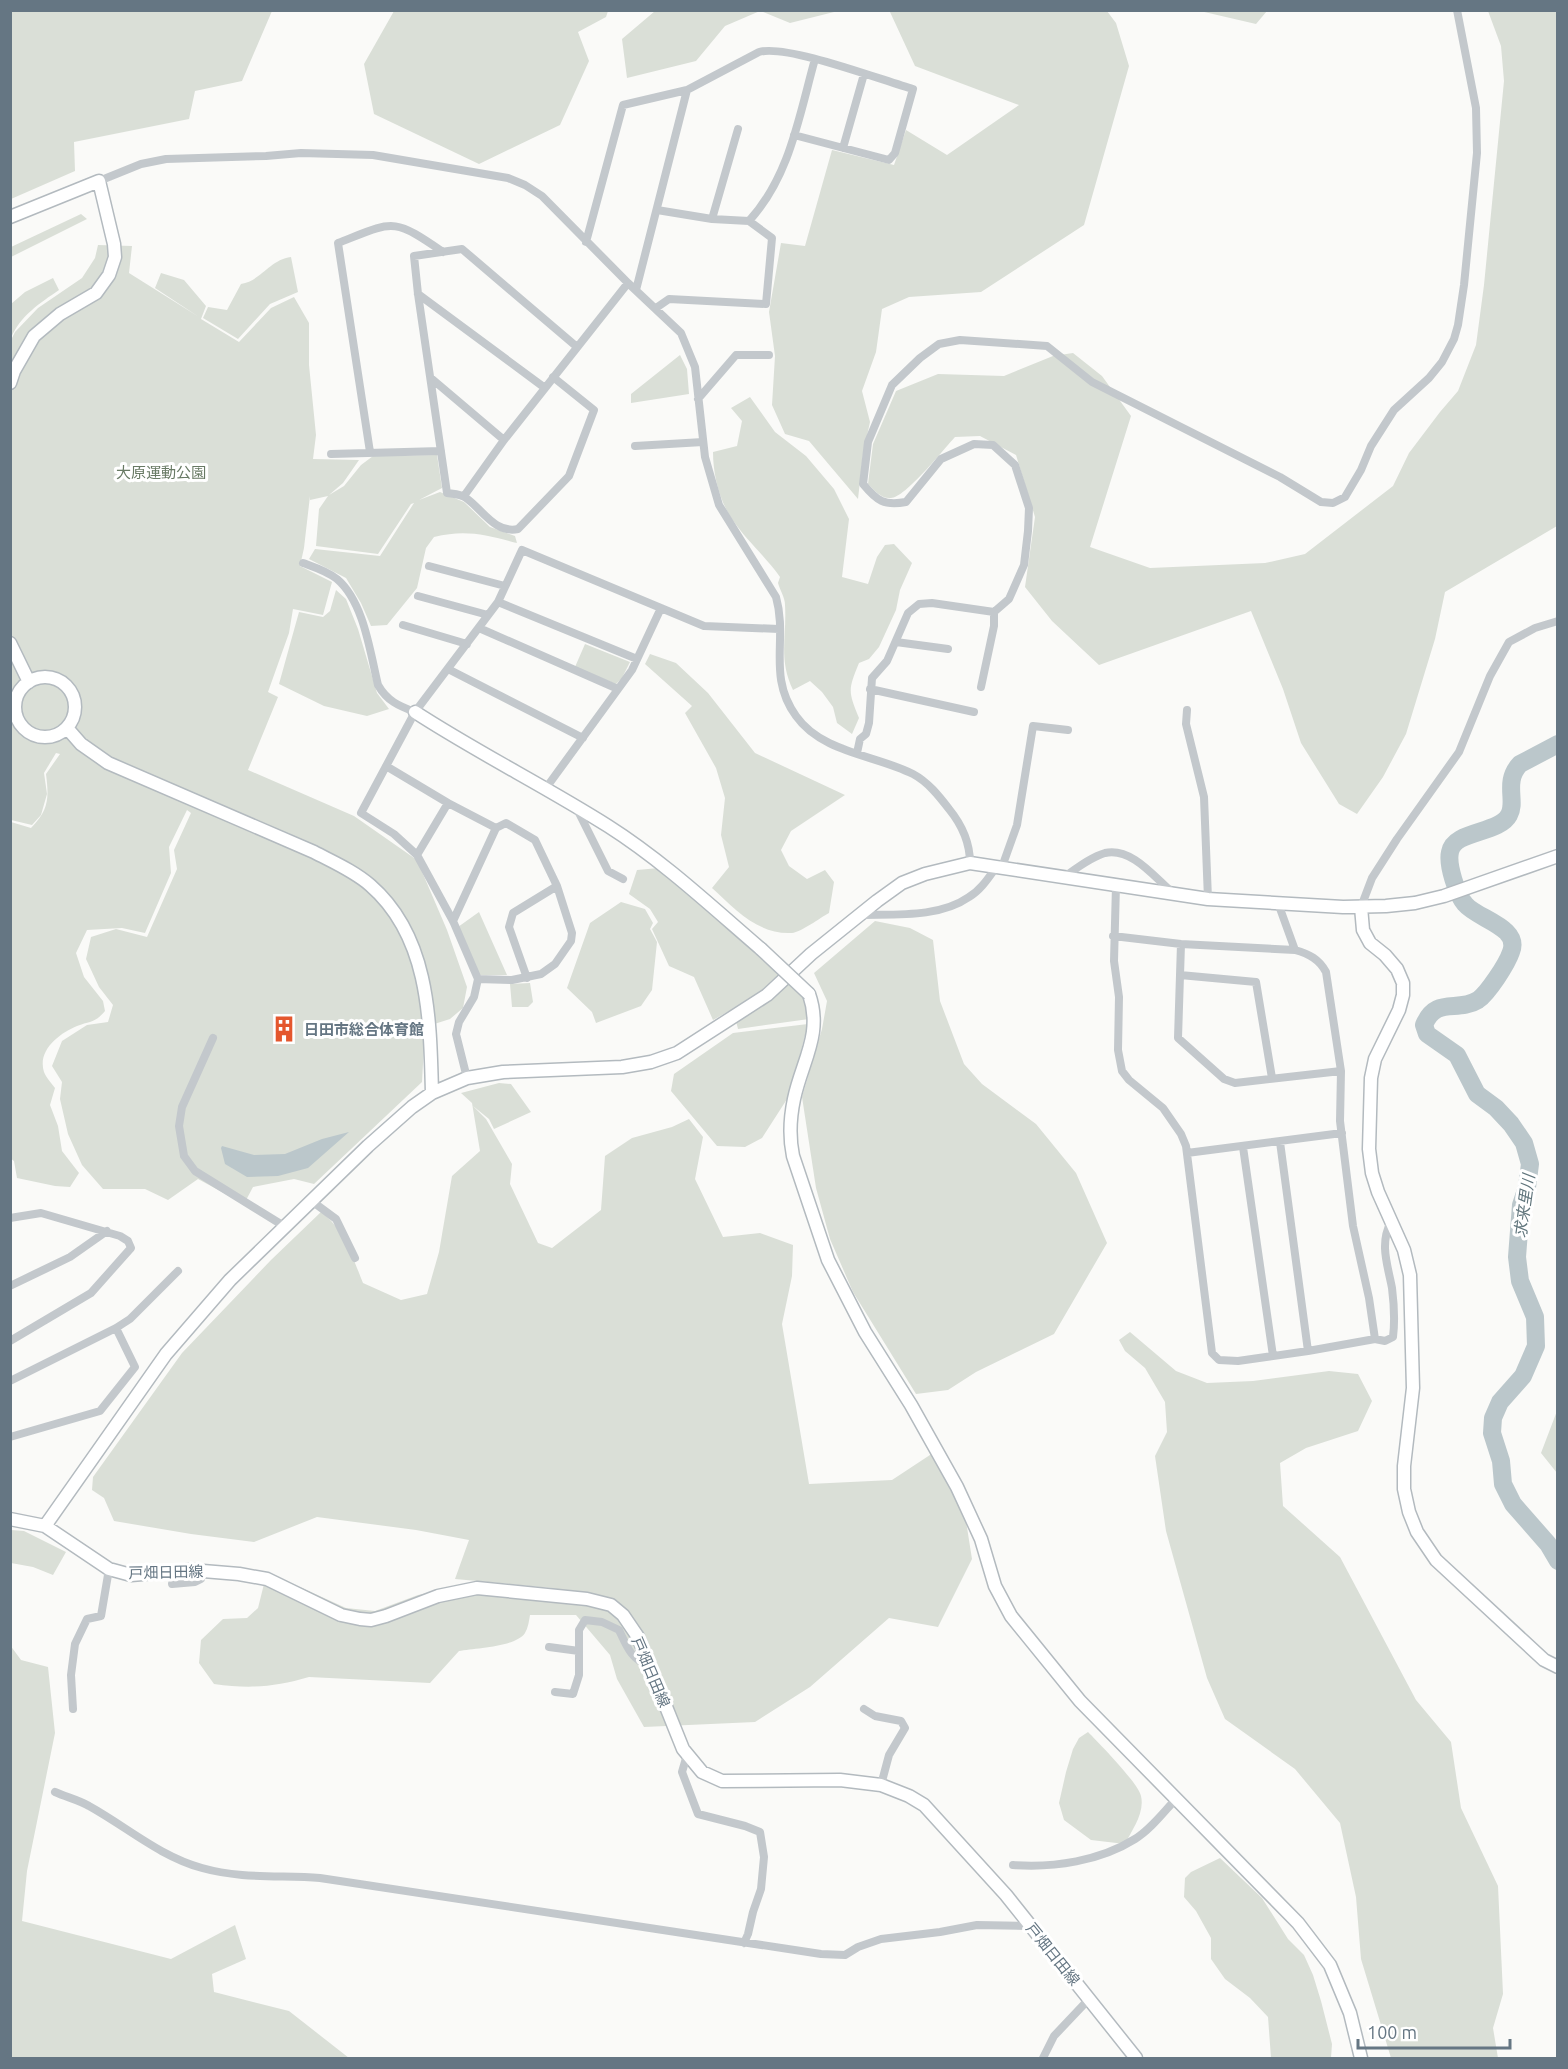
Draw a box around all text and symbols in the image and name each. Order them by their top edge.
park label: 大原運動公園 [116,464,206,481]
building icon: 日田市総合体育館 [269,1014,299,1044]
place label: 日田市総合体育館 [304,1021,424,1038]
water label: 求来里川 [1511,1171,1538,1239]
street label: 戸畑日田線 [128,1563,204,1581]
street label: 戸畑日田線 [629,1634,673,1710]
street label: 戸畑日田線 [1023,1920,1083,1988]
scale bar [1358,2012,1510,2050]
text: 100 m [1367,2022,1417,2042]

